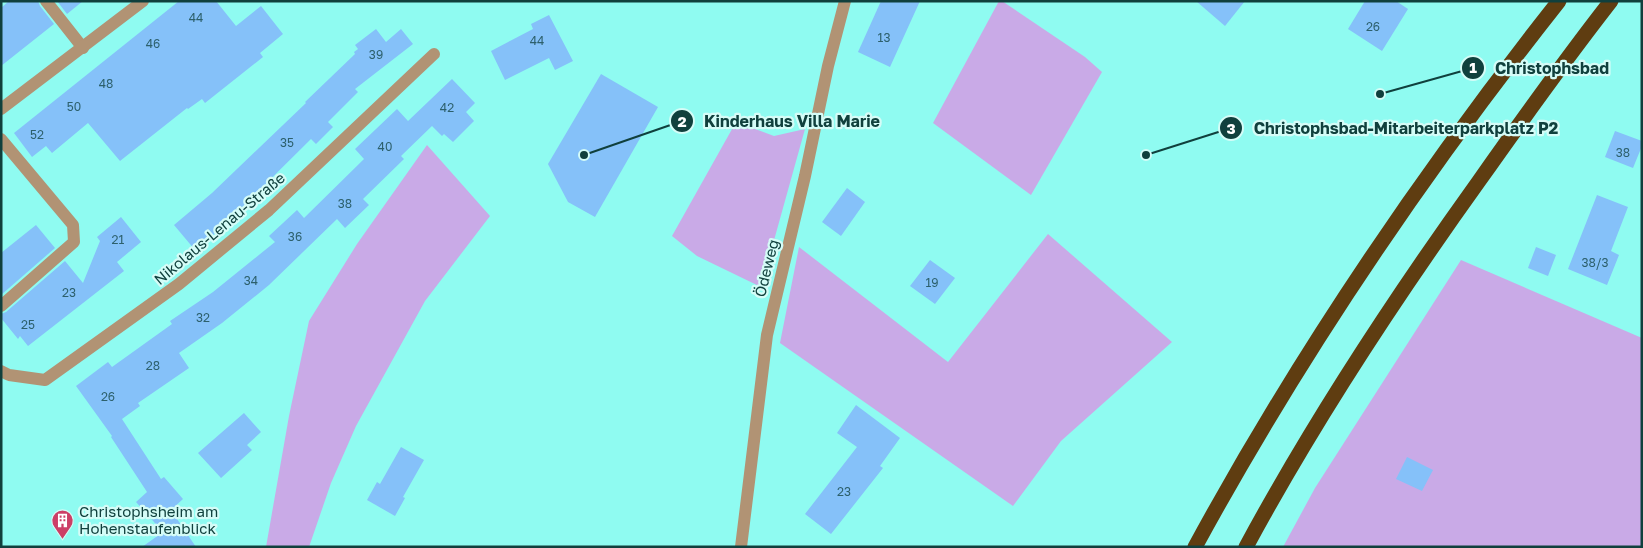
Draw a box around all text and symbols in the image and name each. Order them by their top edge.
house number: 44 [189,10,203,25]
house number: 26 [1366,19,1380,34]
house number: 13 [878,30,890,45]
house number: 44 [530,33,544,48]
house number: 46 [146,36,160,51]
house number: 39 [369,47,383,62]
callout: Christophsbad [1460,53,1619,84]
text: 1 [1469,58,1477,76]
text: Christophsbad [1495,58,1609,78]
house number: 48 [99,76,113,91]
house number: 50 [67,99,81,114]
house number: 42 [440,100,454,115]
callout: Kinderhaus Villa Marie [669,106,890,137]
text: Kinderhaus Villa Marie [704,111,880,131]
text: 2 [677,112,687,130]
callout: Christophsbad-Mitarbeiterparkplatz P2 [1219,113,1569,144]
text: Christophsbad-Mitarbeiterparkplatz P2 [1254,118,1559,138]
text: 3 [1226,119,1236,137]
house number: 52 [30,127,44,142]
house number: 35 [280,135,294,150]
house number: 40 [378,139,392,154]
house number: 38 [1616,145,1630,160]
street label: Nikolaus-Lenau-Straße [150,168,288,288]
house number: 38 [338,196,352,211]
house number: 36 [288,229,302,244]
house number: 21 [112,232,125,247]
street label: Ödeweg [750,237,782,299]
house number: 38/3 [1581,255,1609,270]
house number: 34 [244,273,258,288]
house number: 19 [925,275,939,290]
house number: 23 [62,285,76,300]
house number: 32 [196,310,210,325]
house number: 25 [21,317,35,332]
house number: 28 [146,358,160,373]
house number: 26 [101,389,115,404]
house number: 23 [837,484,851,499]
place label: Christophsheim am Hohenstaufenblick [79,502,218,537]
building icon: Christophsheim am Hohenstaufenblick [51,508,75,539]

